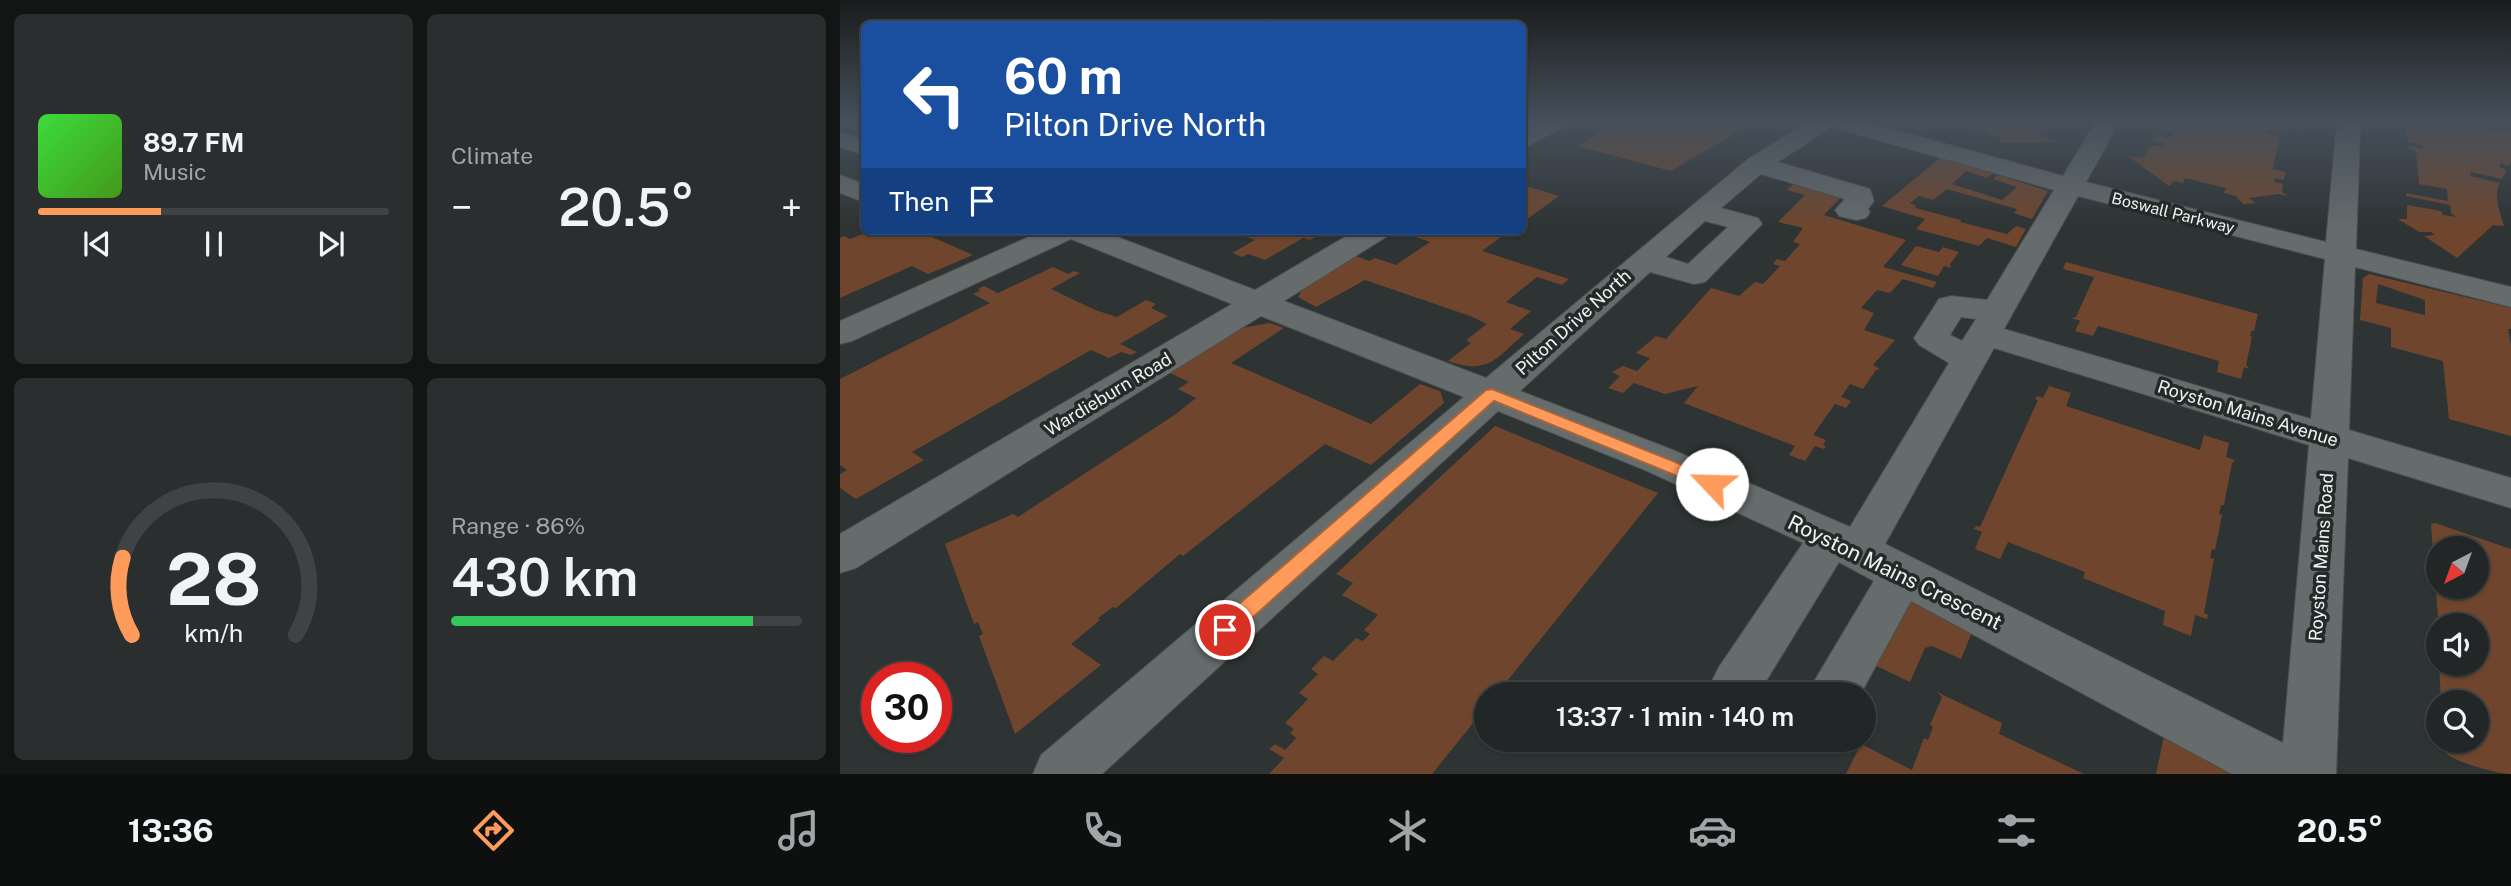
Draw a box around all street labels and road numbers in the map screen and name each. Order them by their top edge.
street label: Boswall Parkway [2110,189,2237,238]
street label: Pilton Drive North [1511,265,1635,379]
street label: Wardieburn Road [1041,348,1175,440]
street label: Royston Mains Avenue [2155,375,2341,451]
street label: Royston Mains Road [2305,472,2337,642]
street label: Royston Mains Crescent [1784,509,2006,635]

